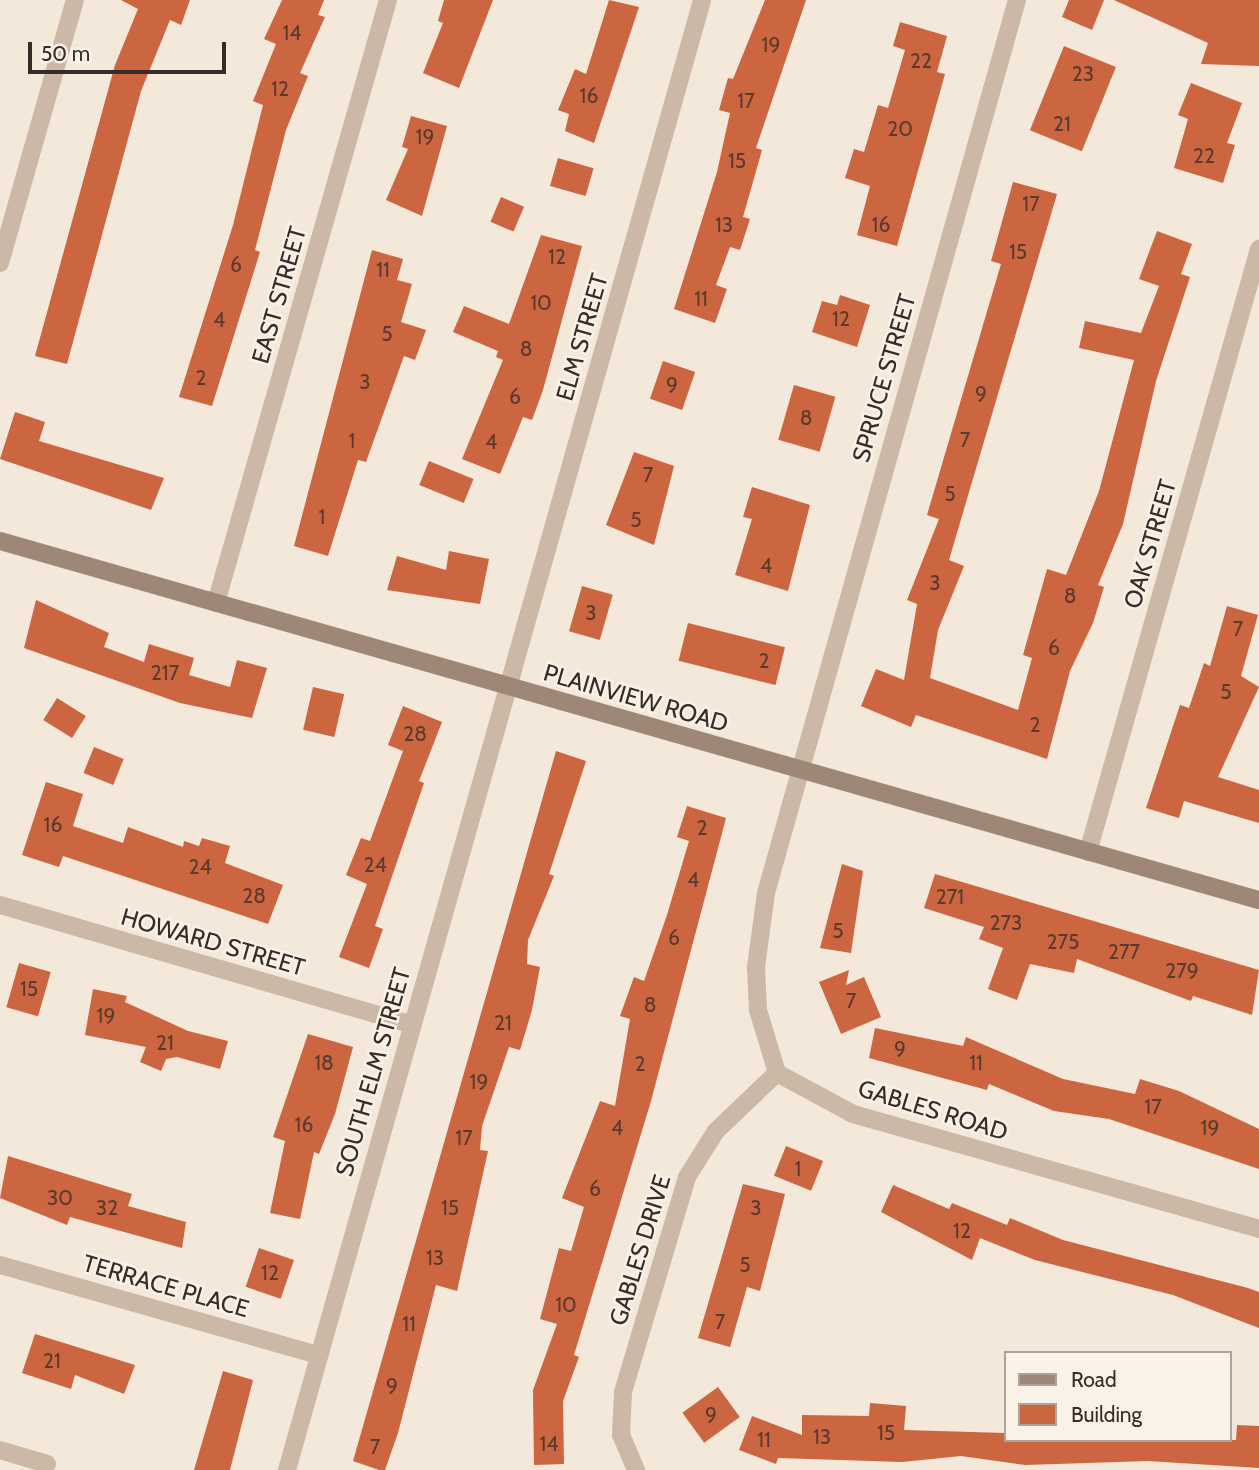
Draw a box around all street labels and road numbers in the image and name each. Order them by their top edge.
street label: EAST STREET [246,223,312,367]
street label: ELM STREET [550,270,614,404]
street label: SPRUCE STREET [846,291,922,465]
street label: OAK STREET [1118,476,1182,612]
street label: PLAINVIEW ROAD [540,658,732,738]
street label: HOWARD STREET [118,902,308,982]
street label: SOUTH ELM STREET [329,964,417,1180]
street label: GABLES ROAD [855,1074,1011,1146]
street label: GABLES DRIVE [603,1171,677,1329]
street label: TERRACE PLACE [80,1249,252,1323]

